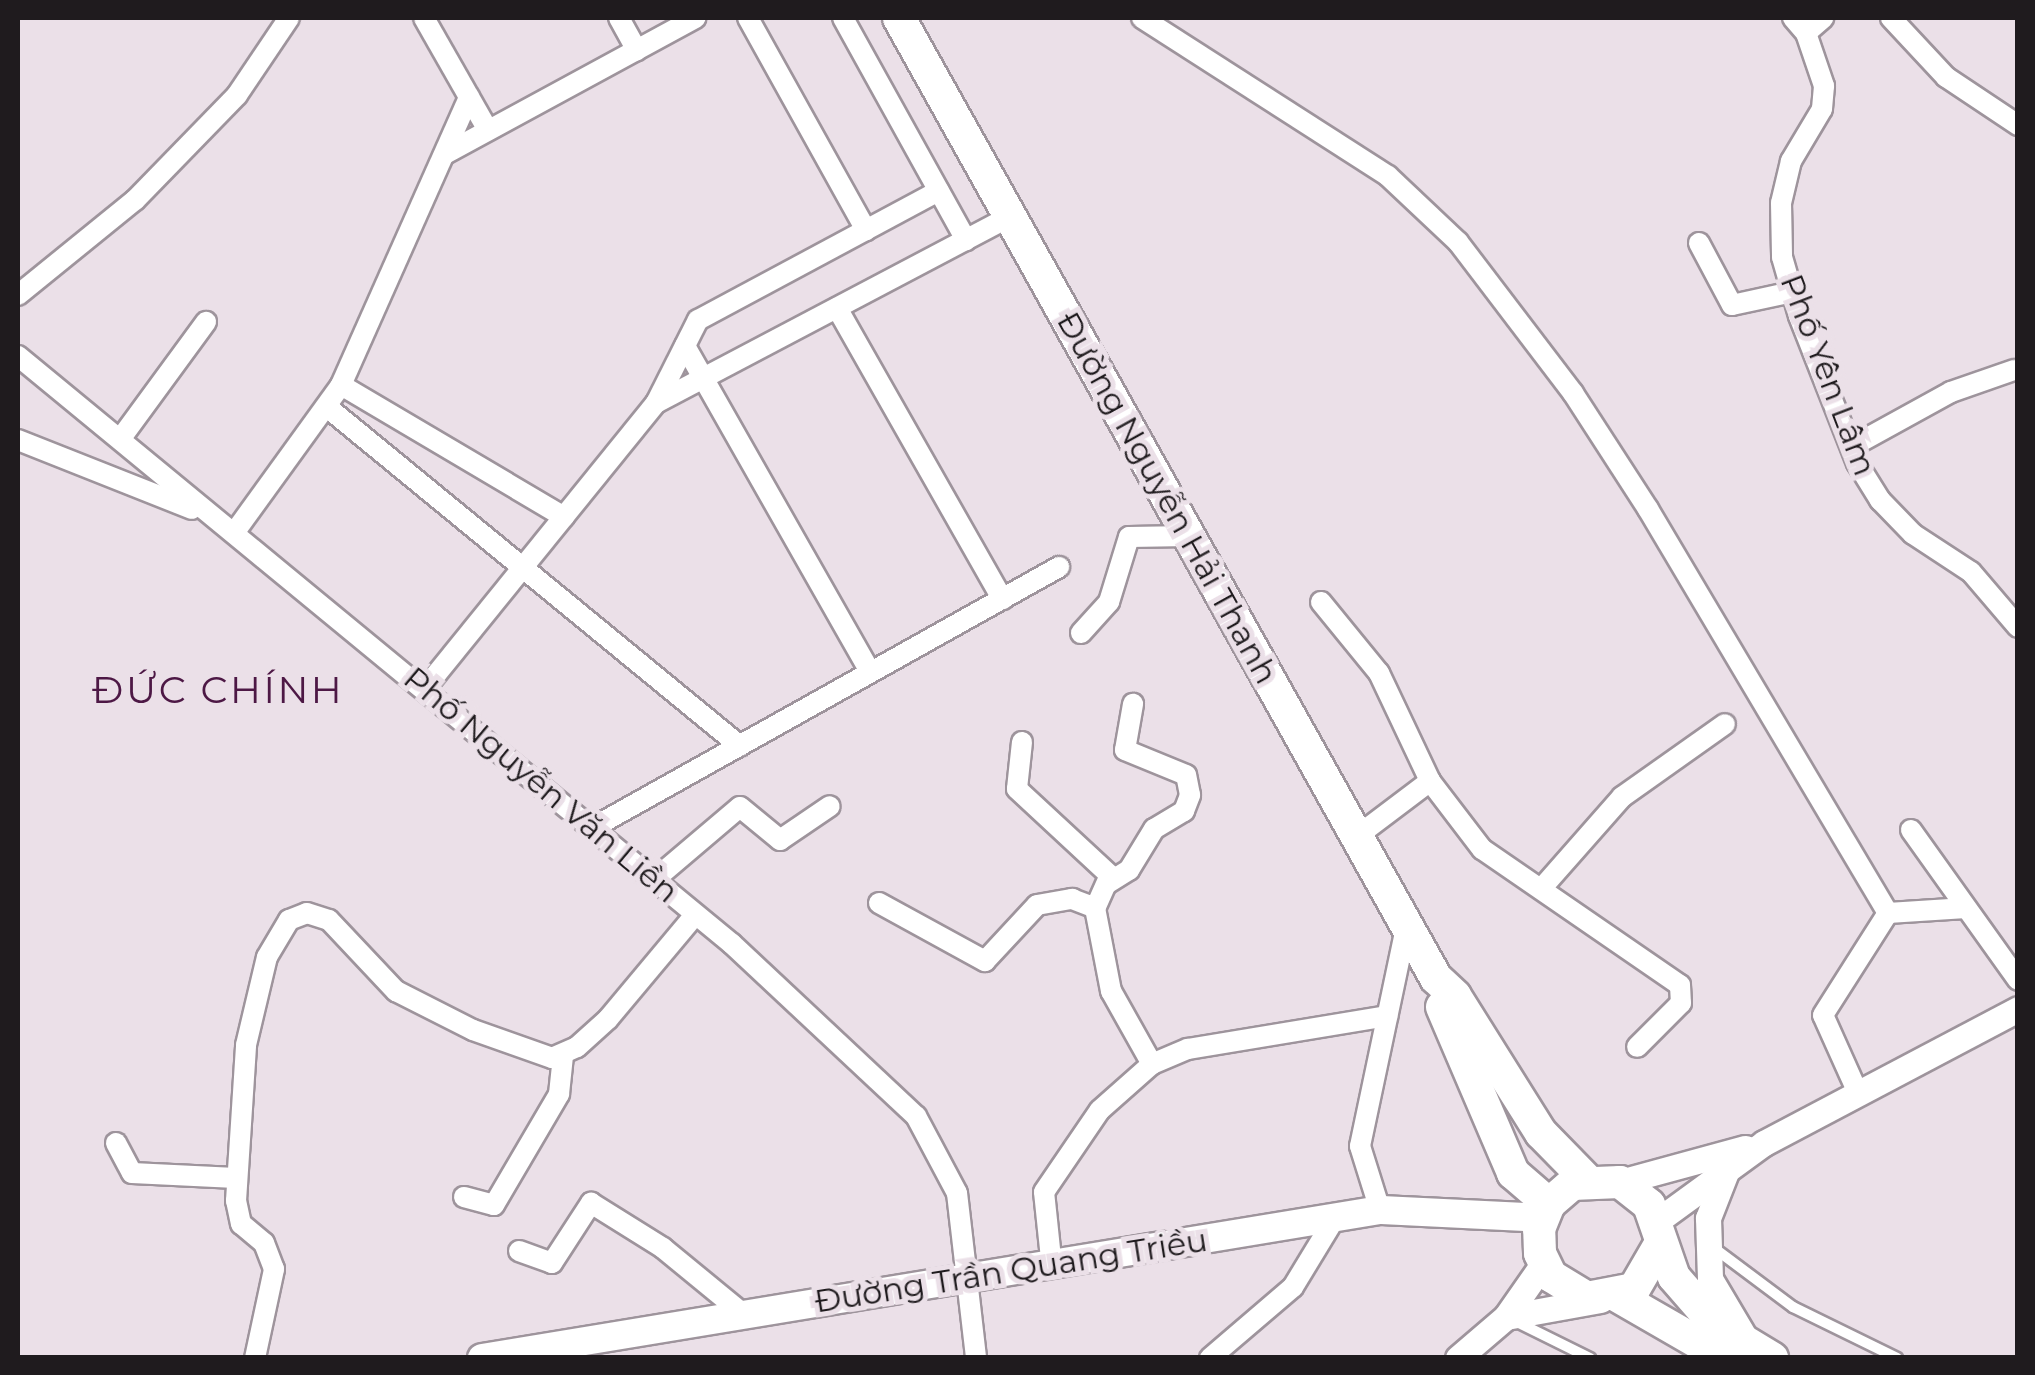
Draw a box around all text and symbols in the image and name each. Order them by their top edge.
street label: Phố Yên Lâm [1772,269,1884,481]
street label: Đường Nguyễn Hải Thanh [1049,305,1285,691]
street label: Phố Nguyễn Văn Liền [396,659,686,911]
district label: ĐỨC CHÍNH [92,667,344,713]
street label: Đường Trần Quang Triều [812,1221,1210,1321]

